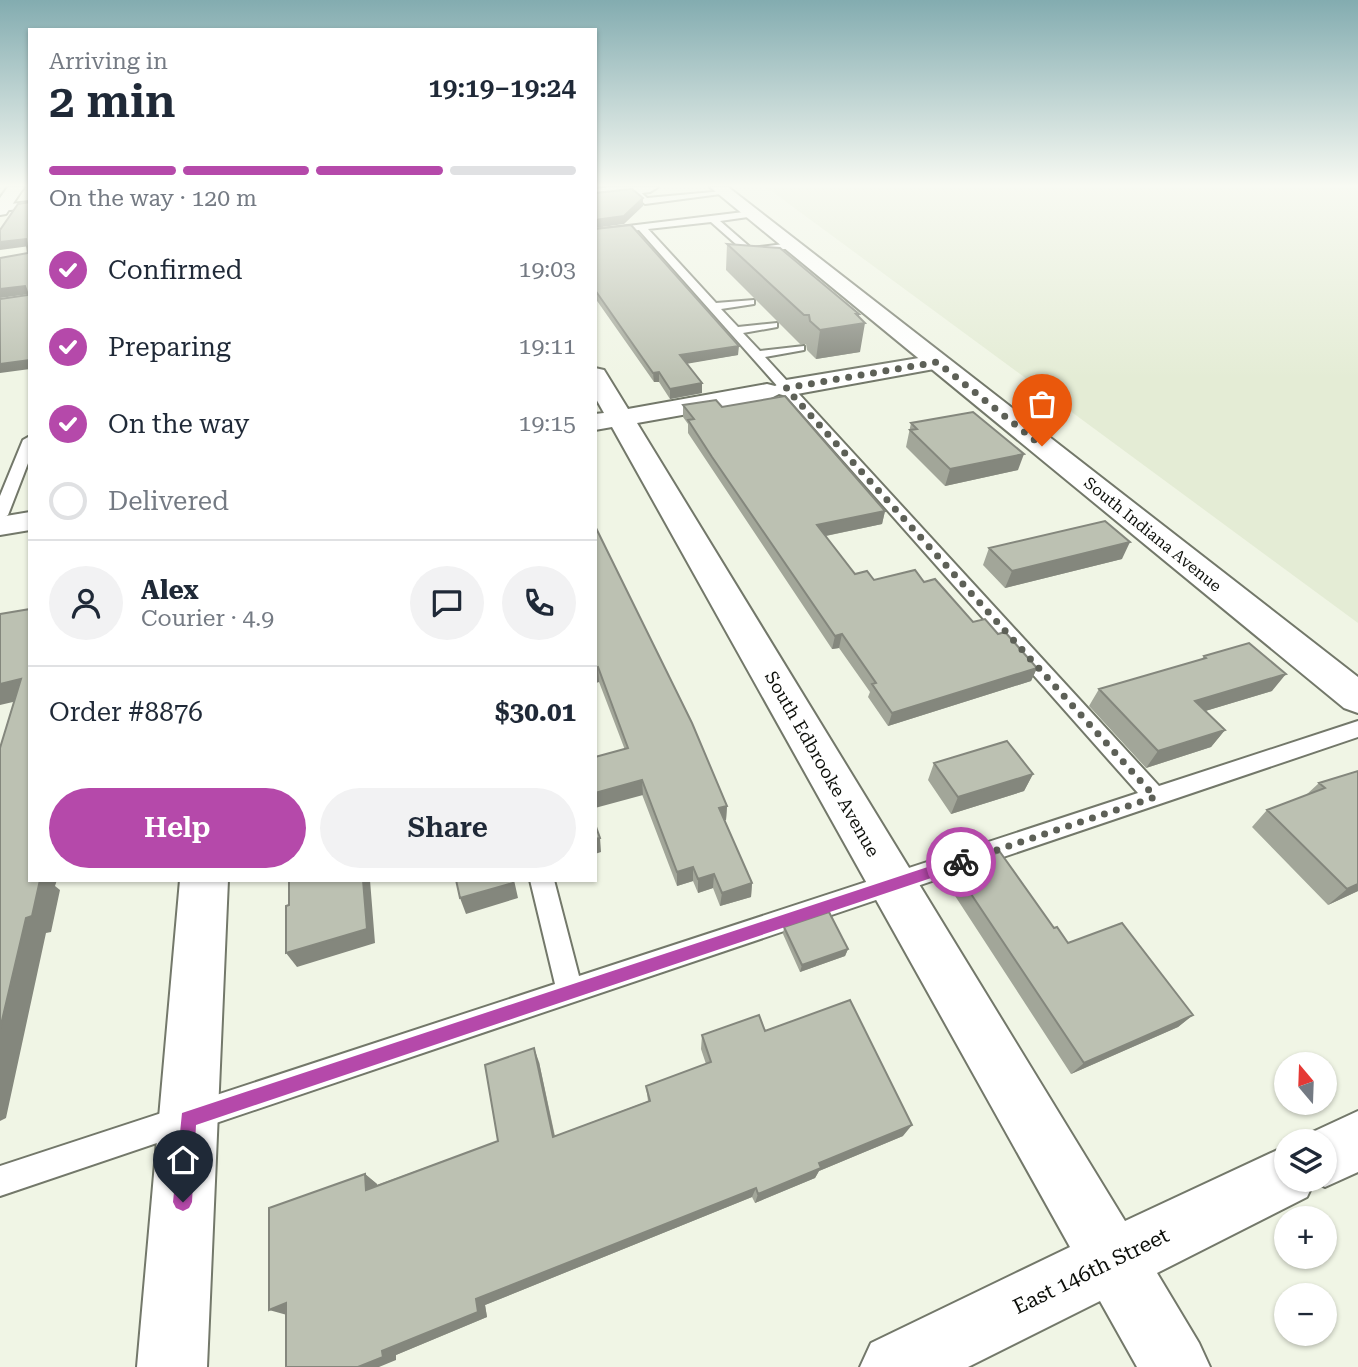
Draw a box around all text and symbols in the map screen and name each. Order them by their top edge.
text: Arriving in [49,48,168,75]
text: 19:19–19:24 [428,73,576,103]
text: 2 min [49,74,176,128]
text: On the way · 120 m [49,185,257,212]
icon: check [49,251,87,289]
text: Confirmed [108,255,243,285]
text: 19:03 [519,256,576,283]
icon: check [49,328,87,366]
text: Preparing [108,332,231,362]
text: 19:11 [519,333,576,360]
pin [1012,374,1072,446]
icon: bag [1023,385,1061,423]
icon: check [49,405,87,443]
text: On the way [108,409,249,439]
text: 19:15 [519,410,576,437]
street label: South Indiana Avenue [1080,473,1225,596]
text: Delivered [108,486,229,516]
button: person [49,566,123,640]
button: chat [410,566,484,640]
button: phone [502,566,576,640]
text: Alex [141,575,199,605]
text: Courier · 4.9 [141,605,274,632]
street label: South Edbrooke Avenue [761,667,884,860]
text: Order #8876 [49,697,203,727]
text: $30.01 [495,697,576,727]
button: Help [49,788,306,868]
button: Share [320,788,576,868]
courier [926,827,996,897]
icon: bike [942,843,980,881]
north arrow [1274,1052,1337,1115]
map controls [1274,1052,1337,1346]
button: layers [1274,1129,1337,1192]
pin [153,1130,213,1202]
icon: home [164,1141,202,1179]
button: + [1274,1206,1337,1269]
street label: East 146th Street [1009,1223,1173,1319]
button: − [1274,1283,1337,1346]

